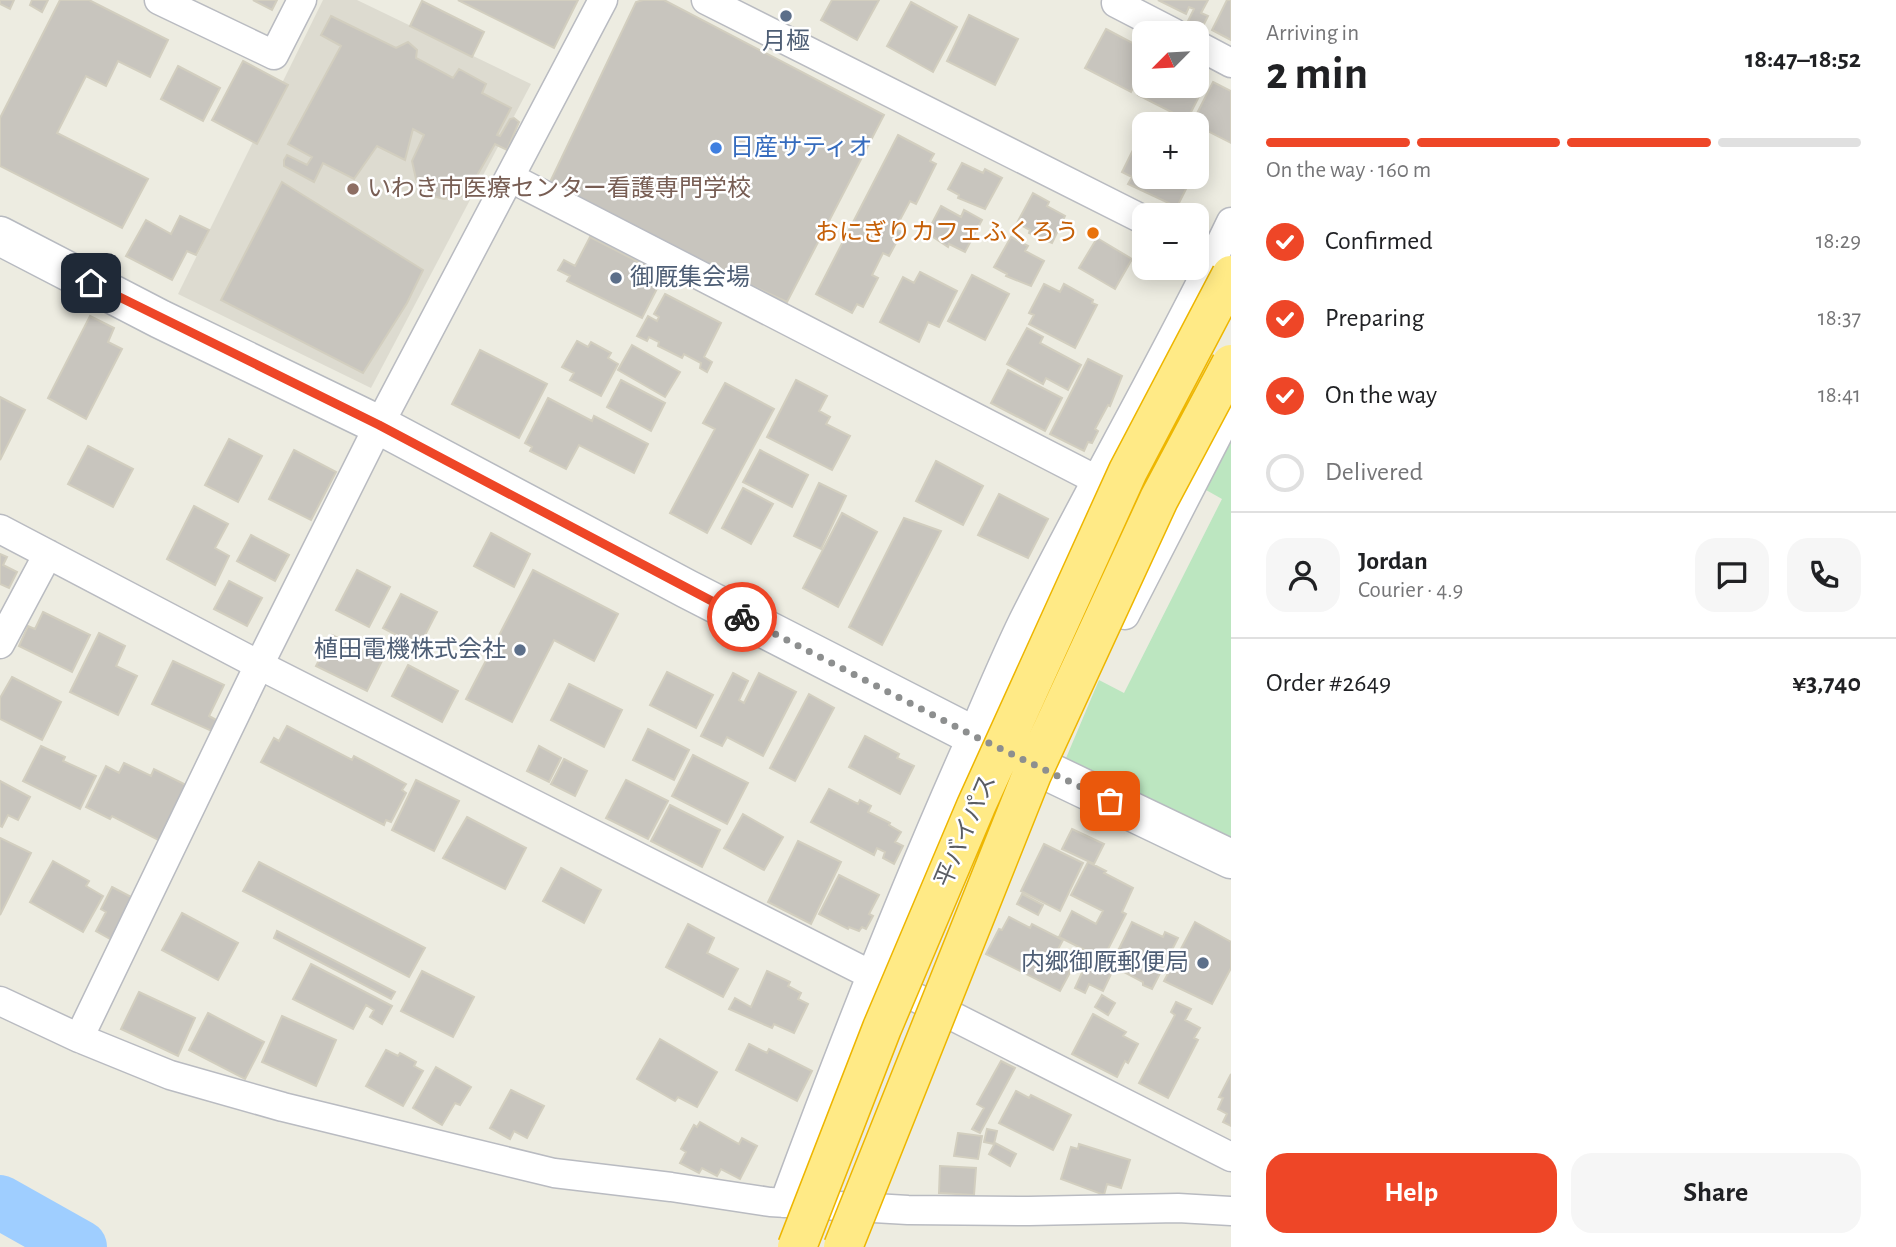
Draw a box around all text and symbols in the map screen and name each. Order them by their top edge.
marker: 月極 [778,8,794,24]
north arrow [1132,21,1209,98]
map controls [1132,21,1209,280]
text: Arriving in [1266,22,1359,45]
place label: 月極 [762,28,810,54]
text: 18:47–18:52 [1745,46,1861,72]
text: 2 min [1266,51,1368,97]
button: + [1132,112,1209,189]
place label: 日産サティオ [730,134,873,160]
marker: 日産サティオ [708,140,724,156]
text: On the way · 160 m [1266,159,1431,182]
place label: いわき市医療センター看護専門学校 [367,175,751,201]
marker: いわき市医療センター看護専門学校 [345,181,361,197]
button: − [1132,203,1209,280]
place label: おにぎりカフェふくろう [815,219,1079,245]
icon: check [1266,223,1304,261]
marker: おにぎりカフェふくろう [1085,225,1101,241]
text: Confirmed [1325,228,1433,254]
text: 18:29 [1816,230,1861,253]
pin [61,253,121,313]
icon: home [72,264,110,302]
place label: 御厩集会場 [630,264,750,290]
marker: 御厩集会場 [608,270,624,286]
icon: check [1266,300,1304,338]
text: Preparing [1325,305,1424,331]
text: 18:37 [1818,307,1861,330]
icon: check [1266,377,1304,415]
text: On the way [1325,382,1437,408]
text: 18:41 [1818,384,1861,407]
text: Delivered [1325,459,1423,485]
button: person [1266,538,1340,612]
button: chat [1695,538,1769,612]
button: phone [1787,538,1861,612]
text: Jordan [1358,548,1428,574]
text: Courier · 4.9 [1358,579,1463,602]
courier [707,582,777,652]
icon: bike [723,598,761,636]
place label: 植田電機株式会社 [314,636,506,662]
marker: 植田電機株式会社 [512,642,528,658]
text: Order #2649 [1266,670,1391,696]
text: ¥3,740 [1792,670,1861,696]
street label: 平バイパス [931,771,1000,891]
pin [1080,771,1140,831]
icon: bag [1091,782,1129,820]
place label: 内郷御厩郵便局 [1021,949,1189,975]
marker: 内郷御厩郵便局 [1195,955,1211,971]
button: Help [1266,1153,1557,1233]
button: Share [1571,1153,1861,1233]

